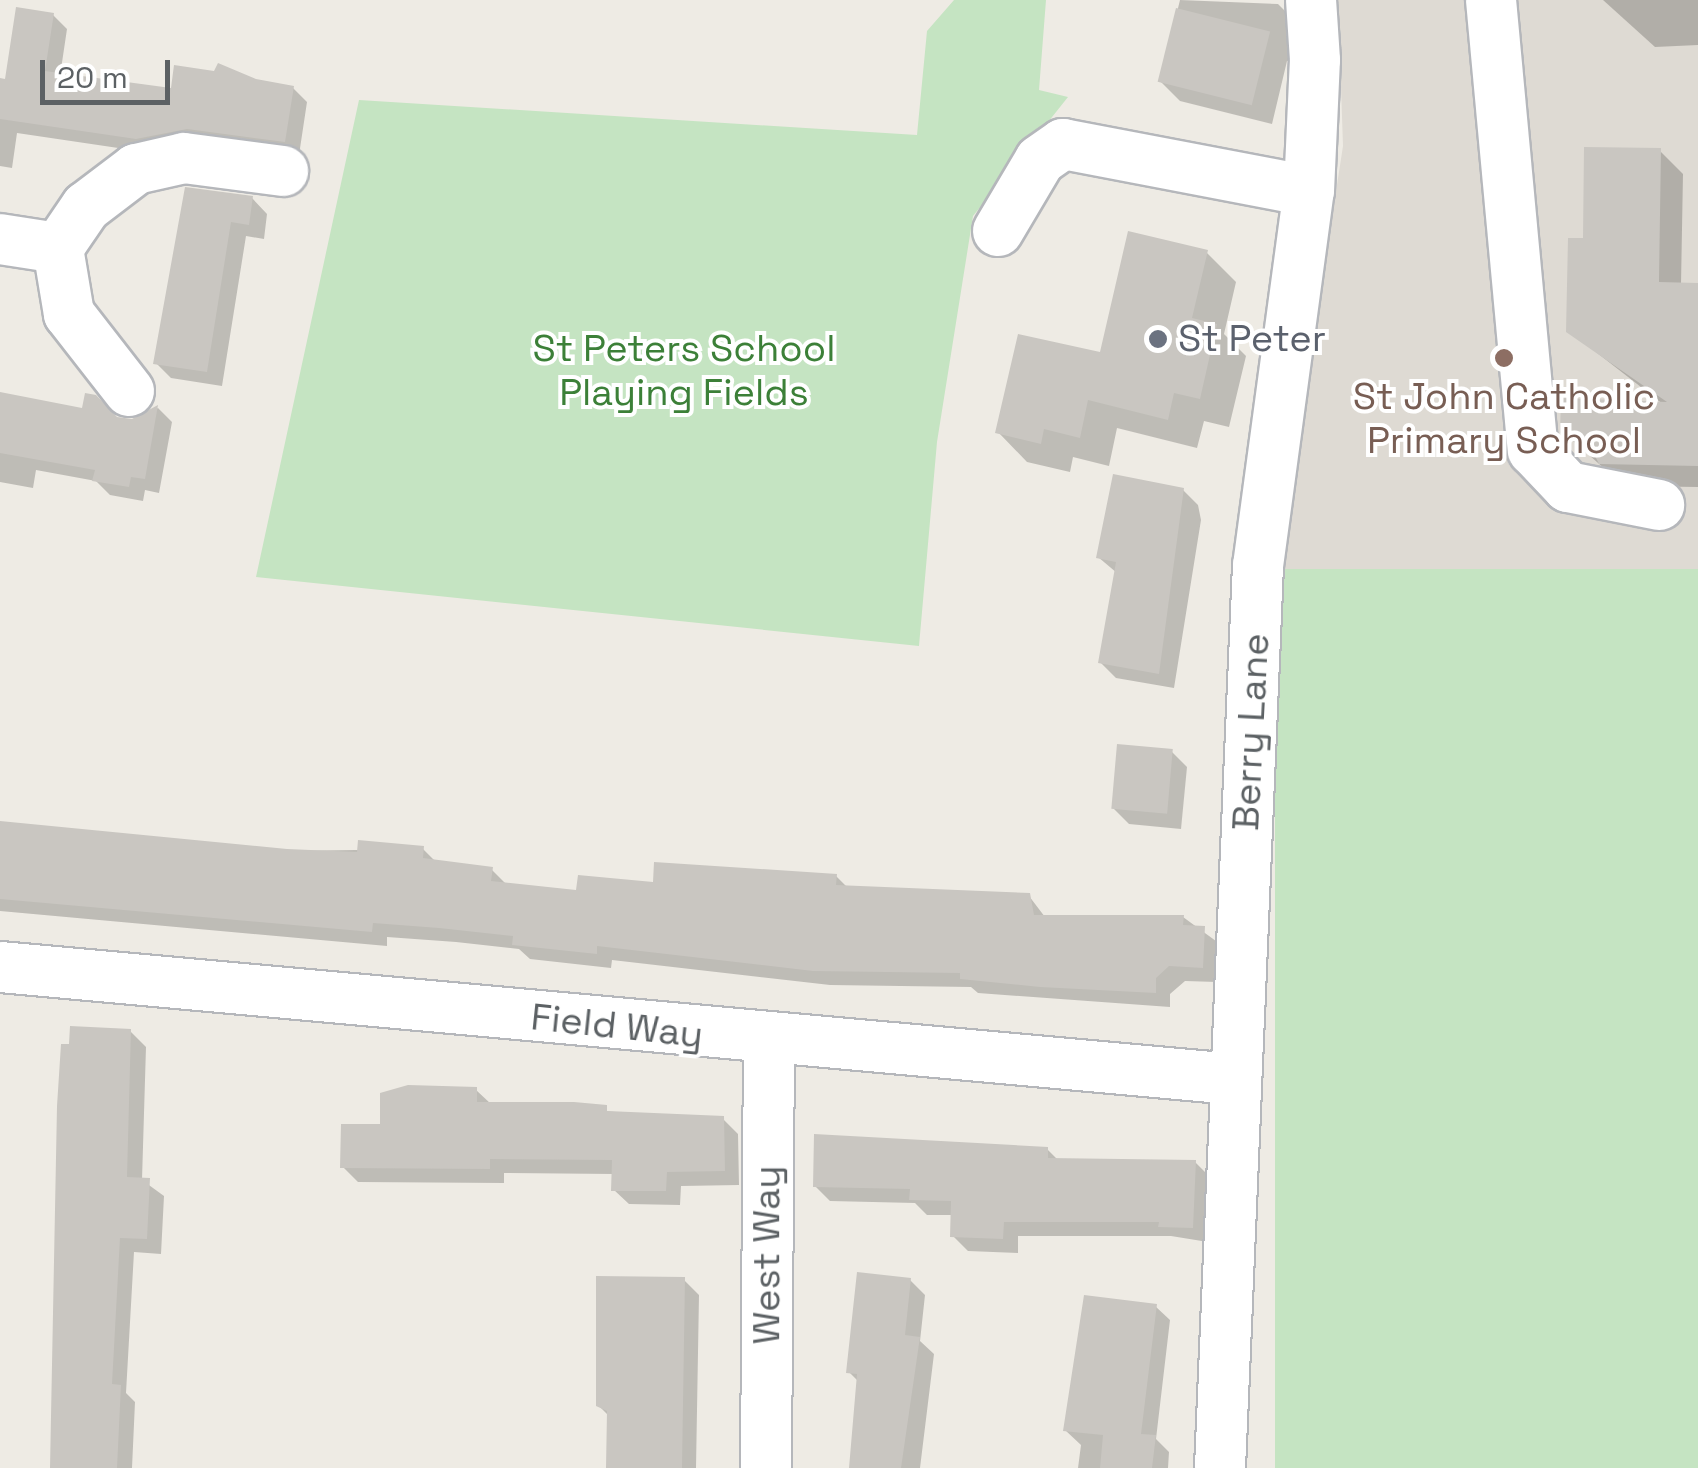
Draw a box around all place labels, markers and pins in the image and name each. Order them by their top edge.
place label: St Peter [1178,316,1326,362]
marker: St Peter [1147,328,1169,350]
marker: St John Catholic Primary School [1493,347,1515,369]
place label: St John Catholic Primary School [1353,374,1655,464]

